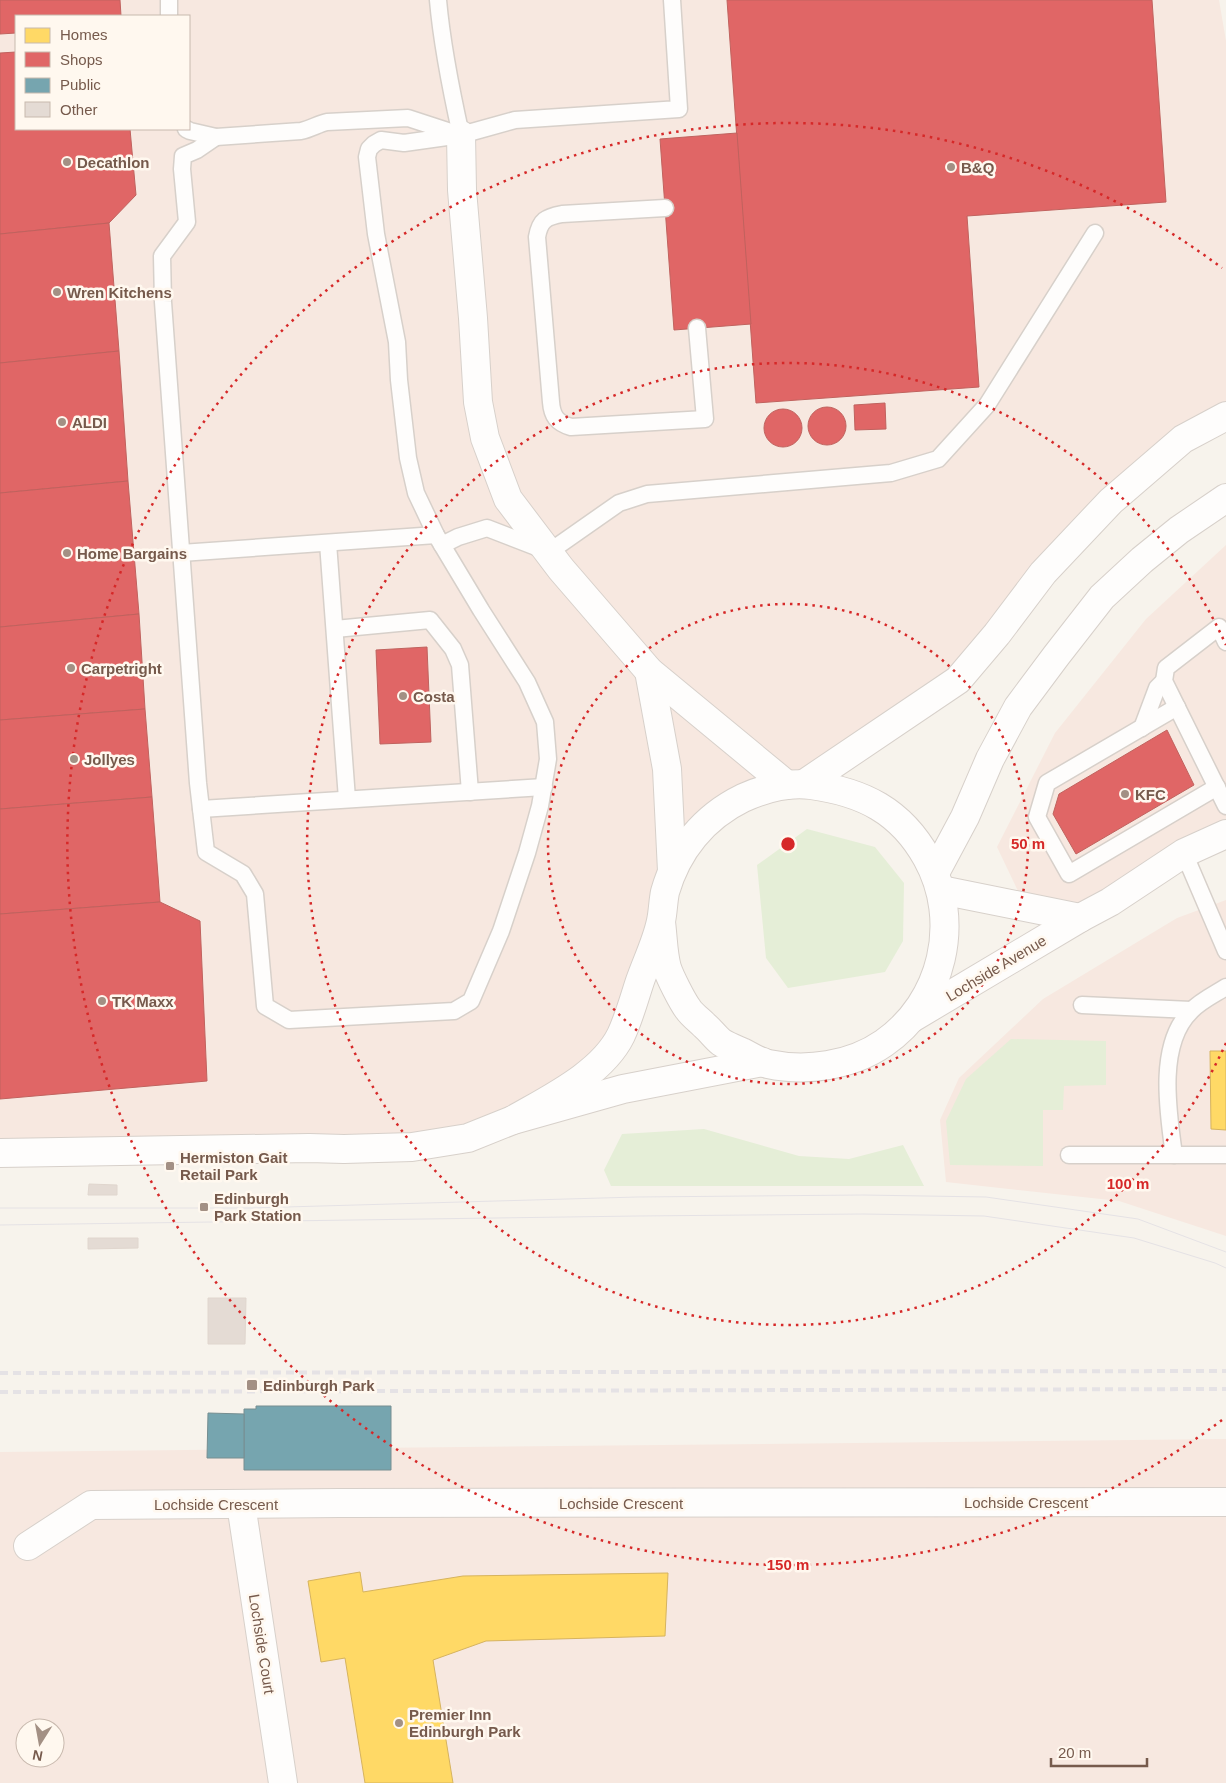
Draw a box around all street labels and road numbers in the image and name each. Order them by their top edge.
street label: Lochside Avenue [943,931,1049,1005]
street label: Lochside Crescent [964,1494,1089,1511]
street label: Lochside Crescent [559,1495,684,1512]
street label: Lochside Crescent [154,1496,279,1513]
street label: Lochside Court [246,1593,278,1696]

